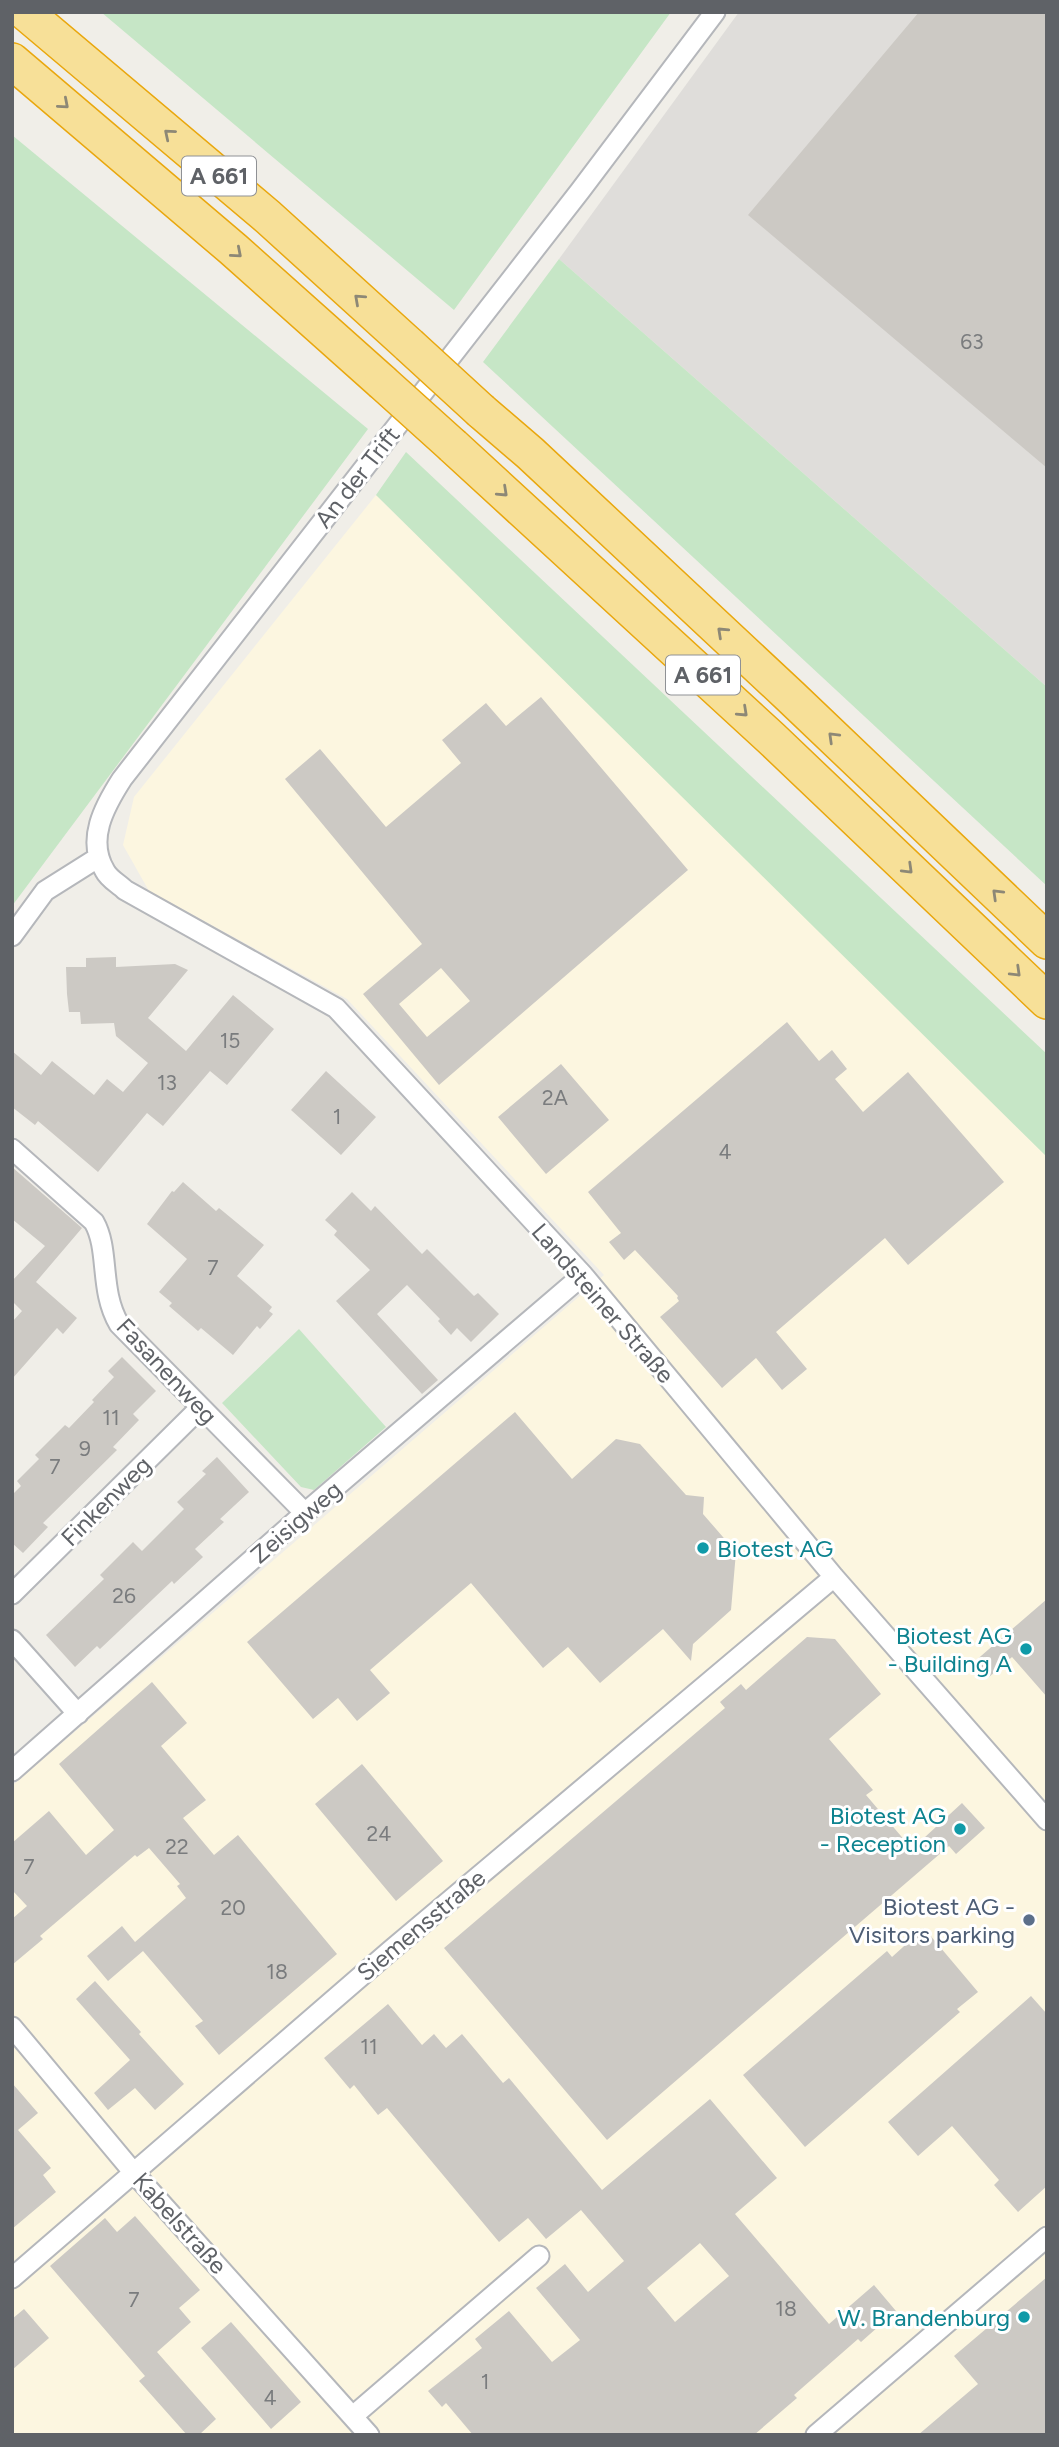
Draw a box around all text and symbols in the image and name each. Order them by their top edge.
one-way arrow [57,96,69,109]
one-way arrow [164,129,176,142]
road number: A 661 [182,156,256,196]
one-way arrow [229,245,242,257]
one-way arrow [354,295,367,308]
house number: 63 [960,329,984,354]
street label: An der Trift [308,421,406,533]
one-way arrow [495,484,508,496]
one-way arrow [717,628,730,641]
road number: A 661 [666,656,740,694]
one-way arrow [735,704,748,716]
one-way arrow [828,732,841,745]
one-way arrow [900,860,913,873]
one-way arrow [993,889,1006,902]
one-way arrow [1008,963,1021,976]
house number: 15 [220,1028,240,1053]
house number: 13 [157,1070,177,1095]
house number: 2A [542,1085,568,1110]
house number: 1 [333,1104,341,1129]
house number: 4 [718,1139,732,1164]
street label: Landsteiner Straße [526,1217,680,1389]
house number: 7 [207,1255,219,1280]
street label: Fasanenweg [111,1312,223,1430]
house number: 11 [102,1405,120,1430]
house number: 9 [79,1436,91,1461]
street label: Finkenweg [55,1450,157,1552]
house number: 7 [49,1454,61,1479]
street label: Zeisigweg [245,1475,347,1569]
place label: Biotest AG [717,1534,833,1563]
marker: Biotest AG [695,1540,711,1556]
house number: 26 [112,1583,136,1608]
place label: Biotest AG - Building A [888,1621,1013,1678]
marker: Biotest AG - Building A [1018,1641,1034,1657]
place label: Biotest AG - Reception [820,1801,946,1858]
house number: 24 [367,1821,391,1846]
marker: Biotest AG - Reception [952,1821,968,1837]
house number: 22 [165,1834,189,1859]
house number: 7 [23,1854,35,1879]
street label: Siemensstraße [351,1863,491,1987]
place label: Biotest AG - Visitors parking [849,1892,1015,1949]
house number: 20 [220,1895,246,1920]
marker: Biotest AG - Visitors parking [1021,1912,1037,1928]
house number: 18 [266,1959,288,1984]
house number: 11 [360,2034,378,2059]
street label: Kabelstraße [127,2166,233,2280]
house number: 7 [128,2287,140,2312]
house number: 18 [775,2296,797,2321]
place label: W. Brandenburg [837,2303,1010,2332]
marker: W. Brandenburg [1016,2309,1032,2325]
house number: 1 [481,2369,489,2394]
house number: 4 [263,2385,277,2410]

